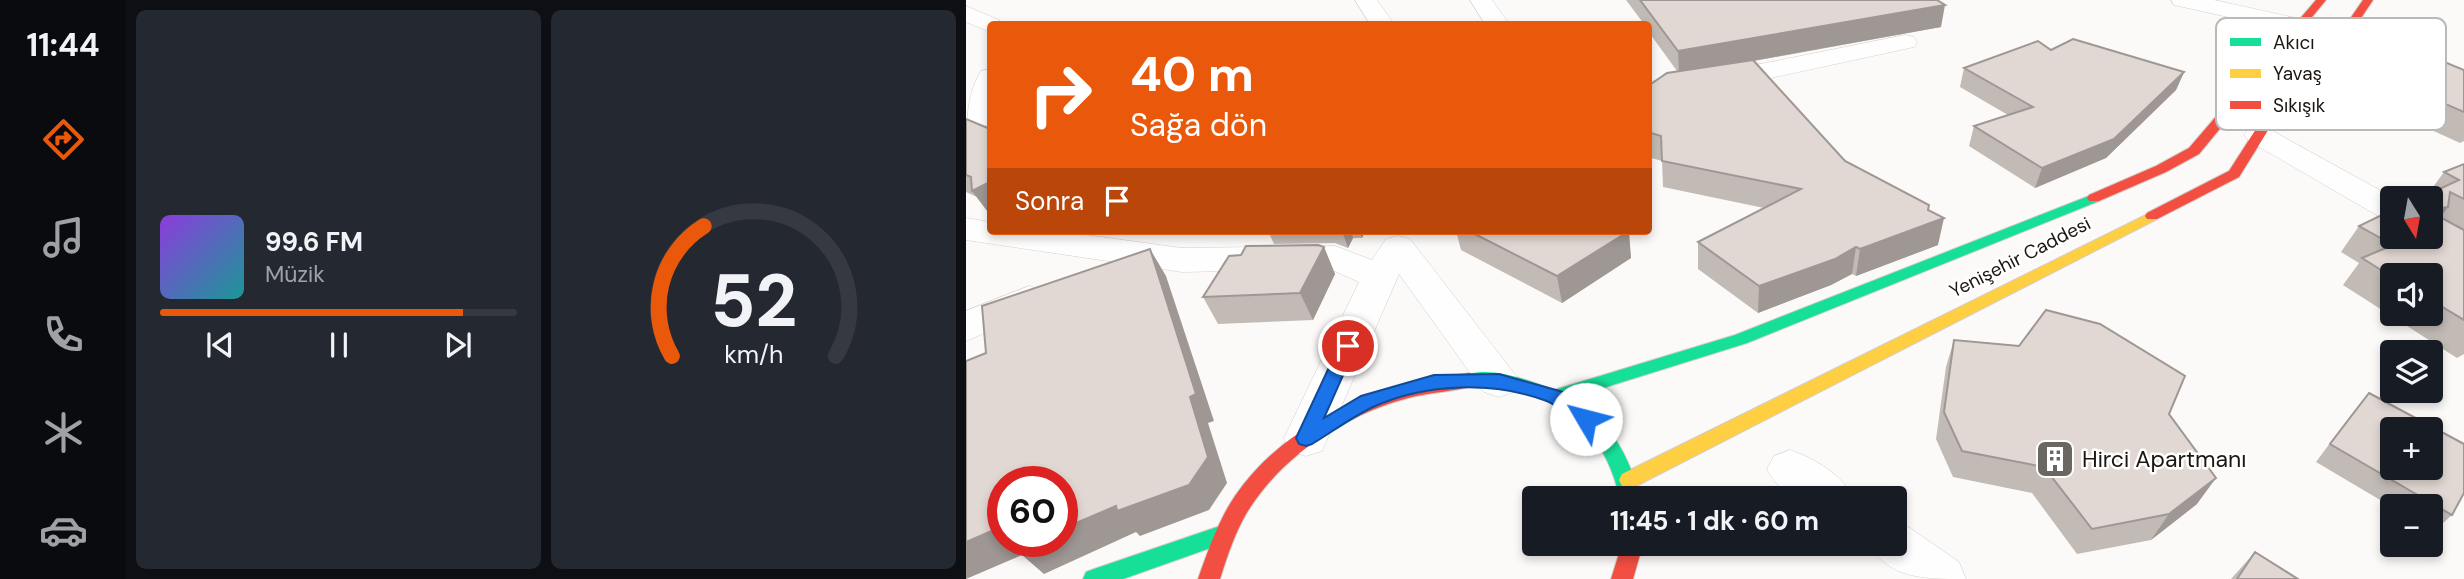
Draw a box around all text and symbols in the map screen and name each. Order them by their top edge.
legend [2216,18,2446,130]
text: 11:44 [26,24,100,66]
text: Akıcı [2273,30,2315,55]
text: 40 m [1130,42,1254,106]
icon: right [1015,49,1106,140]
text: Yavaş [2273,61,2322,86]
text: Sıkışık [2273,93,2326,118]
text: Sağa dön [1130,104,1267,146]
icon: directions [39,115,88,164]
icon: arrive [1098,182,1136,220]
text: Sonra [1015,184,1084,218]
north arrow [2380,186,2443,248]
map controls [2380,186,2443,557]
street label: Yenişehir Caddesi [1945,211,2095,303]
icon: music [39,213,88,262]
text: 99.6 FM [265,225,363,259]
text: 52 [710,254,797,349]
text: Müzik [265,259,325,289]
button: sound [2380,263,2443,326]
icon: phone [39,310,88,359]
pin [1318,316,1378,376]
icon: previous [201,326,239,364]
icon: pause [320,326,358,364]
icon: next [439,326,477,364]
icon: arrive [1329,327,1367,365]
text: km/h [724,337,783,370]
button: layers [2380,340,2443,403]
position arrow [1549,382,1623,456]
icon: climate [39,408,88,457]
button: + [2380,417,2443,480]
building icon: Hirci Apartmanı [2034,438,2076,480]
place label: Hirci Apartmanı [2082,444,2246,474]
speed limit sign: 60 [987,466,1078,557]
button: − [2380,494,2443,557]
text: 11:45 · 1 dk · 60 m [1610,504,1819,538]
icon: car [39,506,88,555]

